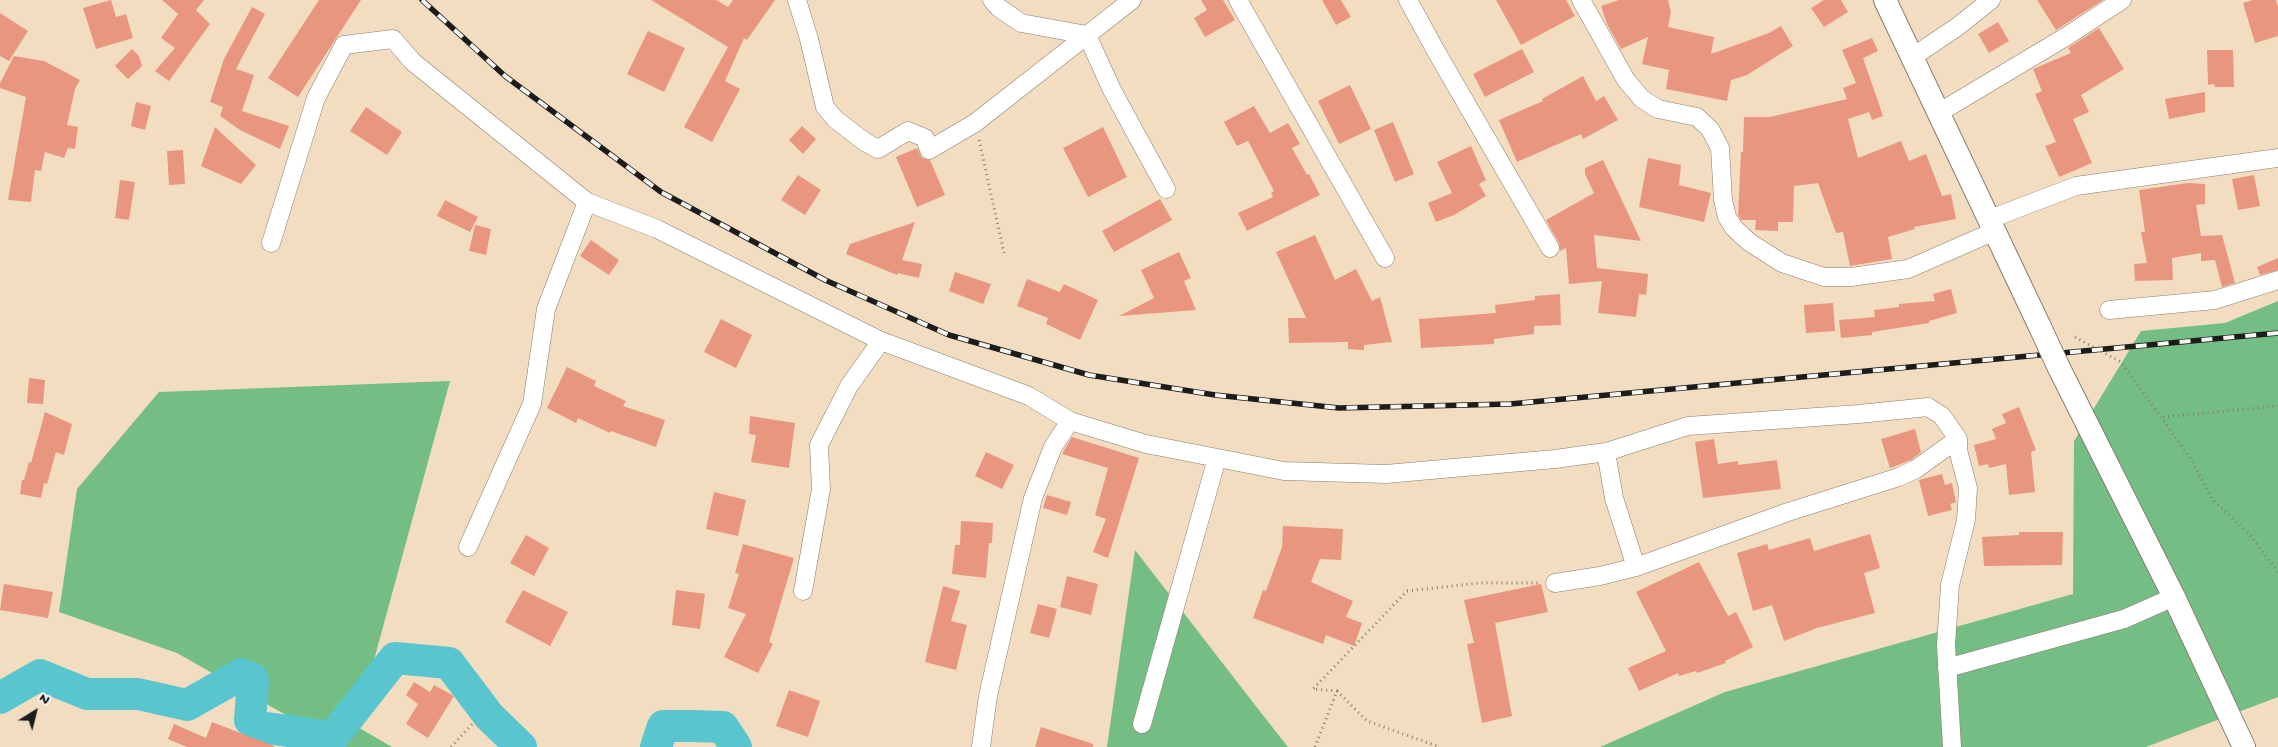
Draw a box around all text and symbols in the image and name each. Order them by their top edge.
north arrow [10,687,60,737]
text: N [35,690,53,709]

